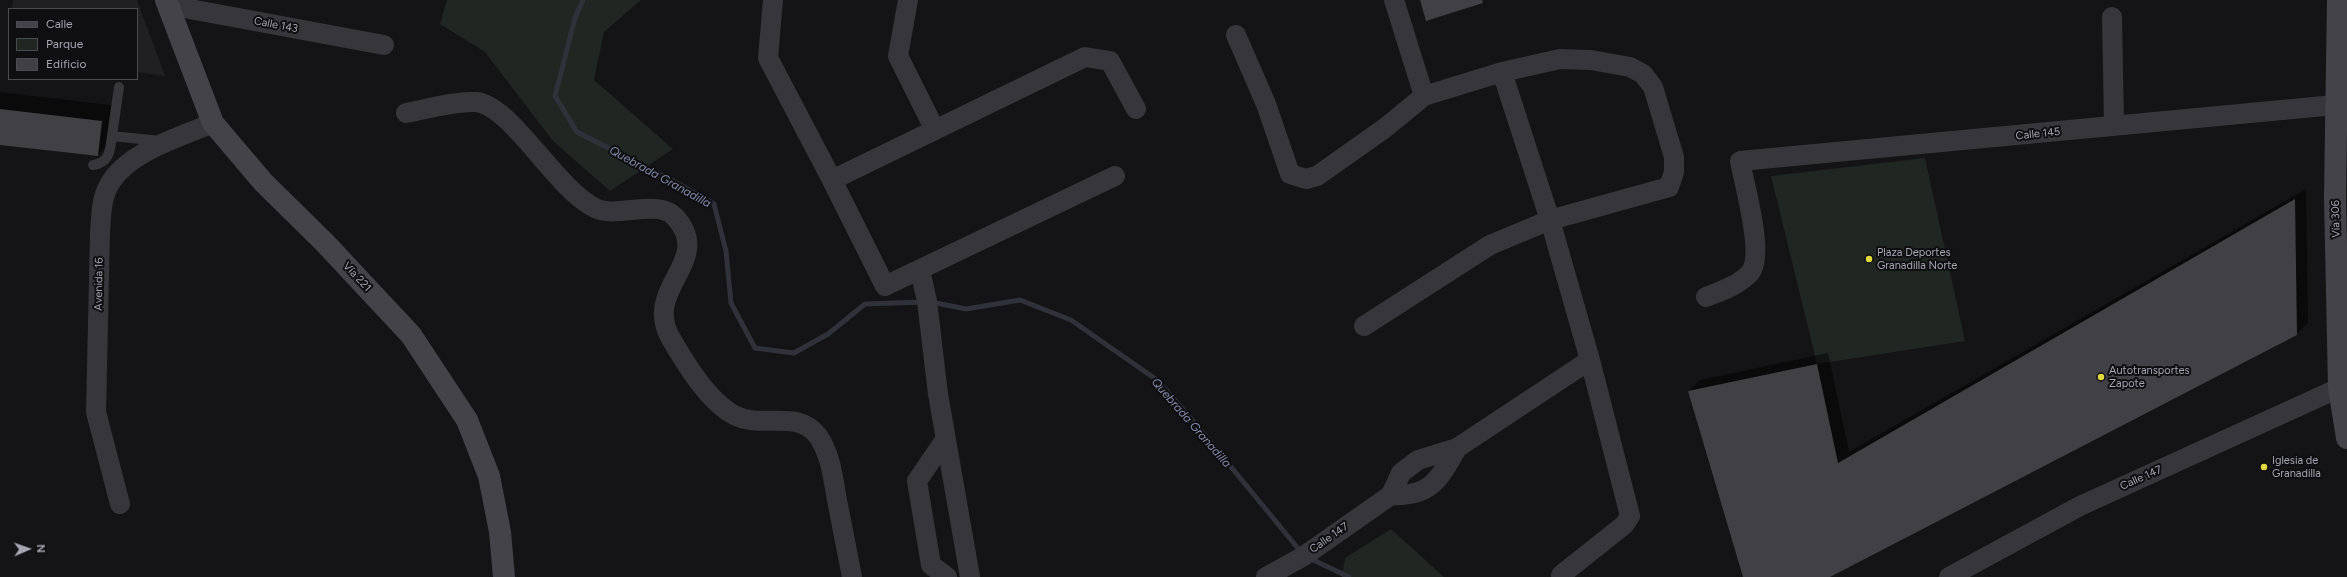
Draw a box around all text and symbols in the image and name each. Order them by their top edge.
legend [8,8,138,80]
street label: Calle 143 [253,14,299,36]
text: Calle [46,17,73,31]
text: Parque [46,37,83,51]
text: Edificio [46,57,86,71]
street label: Calle 145 [2015,125,2061,143]
water label: Quebrada Granadilla [607,143,713,211]
street label: Vía 306 [2329,200,2343,238]
place label: Plaza Deportes Granadilla Norte [1877,246,1957,272]
marker: Plaza Deportes Granadilla Norte [1864,254,1874,264]
street label: Avenida 16 [92,257,106,311]
street label: Vía 221 [340,260,374,294]
place label: Autotransportes Zapote [2109,364,2190,390]
marker: Autotransportes Zapote [2096,372,2106,382]
water label: Quebrada Granadilla [1148,375,1234,471]
place label: Iglesia de Granadilla [2272,454,2321,480]
marker: Iglesia de Granadilla [2259,462,2269,472]
street label: Calle 147 [2118,463,2164,493]
street label: Calle 147 [1307,520,1351,556]
north arrow [8,529,48,569]
text: N [34,544,47,553]

